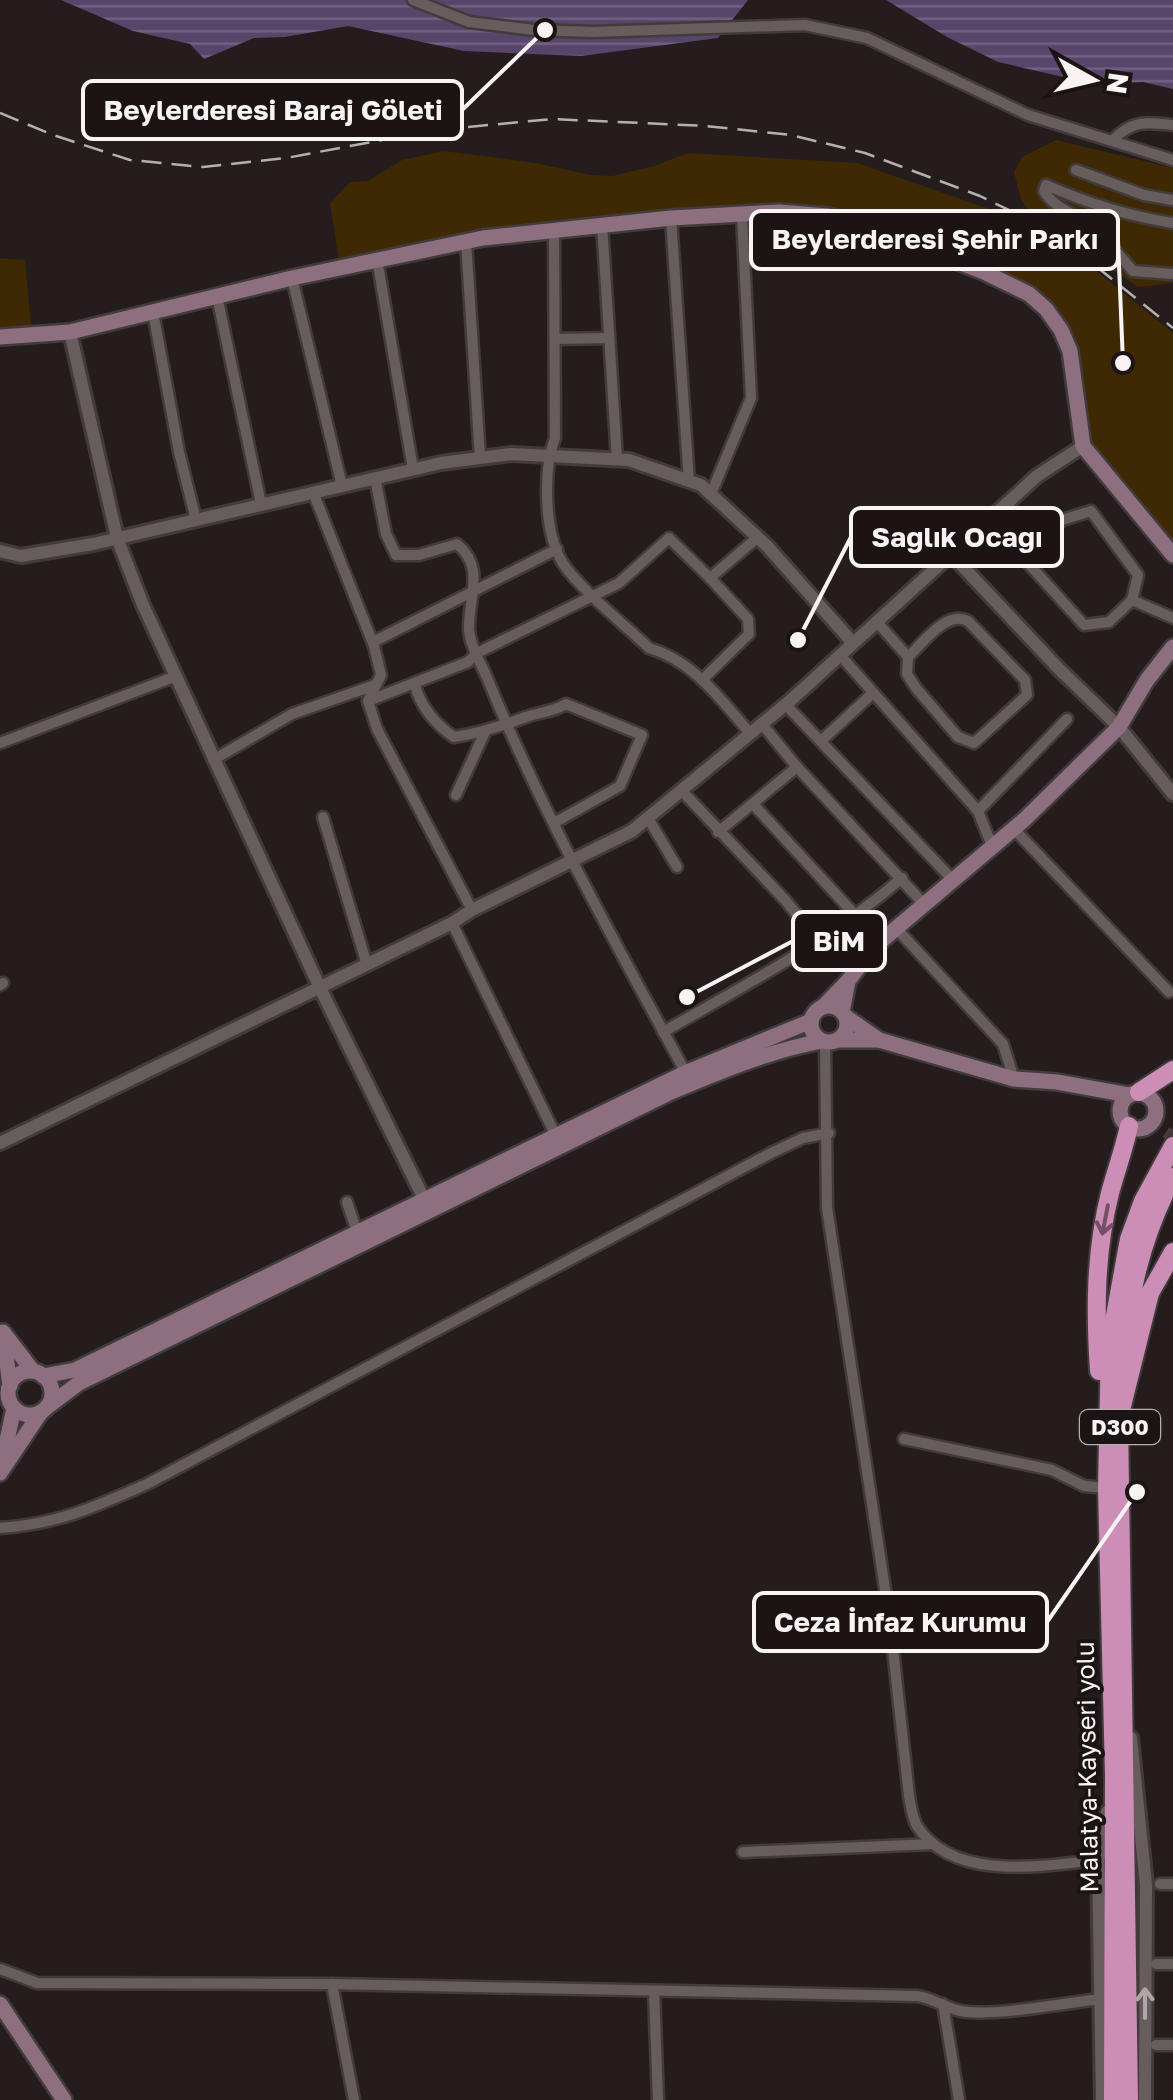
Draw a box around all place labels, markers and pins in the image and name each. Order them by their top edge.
callout: Beylerderesi Baraj Göleti [83,81,462,139]
callout: Beylerderesi Şehir Parkı [751,211,1118,269]
callout: Saglık Ocagı [851,508,1062,566]
callout: BiM [793,912,885,970]
callout: Ceza İnfaz Kurumu [754,1593,1047,1651]

